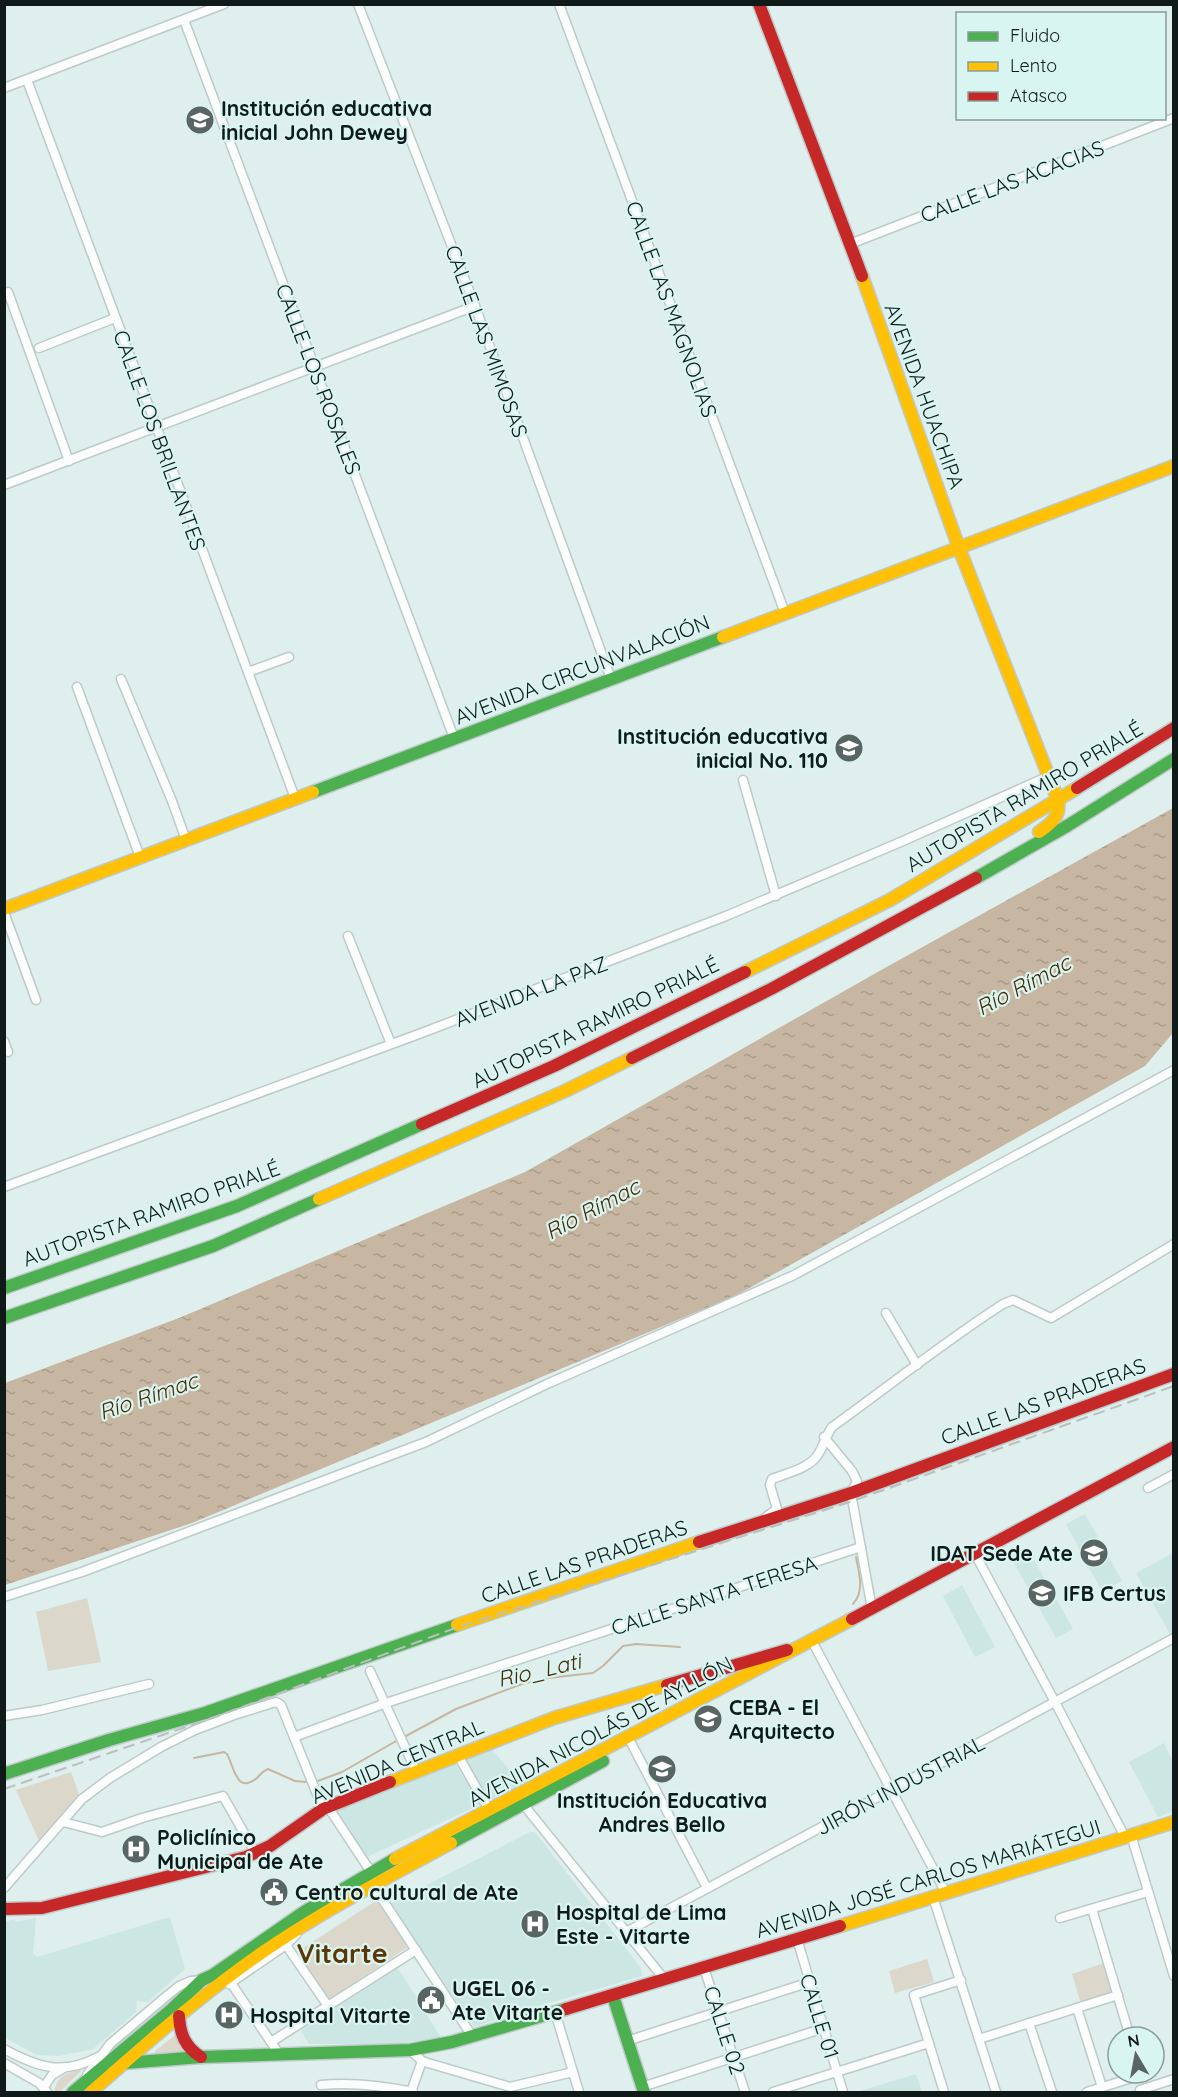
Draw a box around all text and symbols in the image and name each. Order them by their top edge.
legend [956,12,1166,120]
text: Fluido [1010,24,1060,47]
text: Lento [1010,54,1057,77]
text: Atasco [1010,84,1067,107]
place label: Institución educativa inicial John Dewey [221,95,432,145]
school or university icon: Institución educativa inicial John Dewey [184,104,216,136]
street label: CALLE LAS ACACIAS [916,134,1108,228]
street label: CALLE LAS MAGNOLIAS [621,197,723,421]
street label: CALLE LAS MIMOSAS [440,241,534,441]
street label: CALLE LOS ROSALES [271,280,367,478]
street label: AVENIDA HUACHIPA [879,300,971,492]
street label: CALLE LOS BRILLANTES [108,326,212,554]
street label: AVENIDA CIRCUNVALACIÓN [451,608,713,730]
street label: AUTOPISTA RAMIRO PRIALÉ [901,715,1147,877]
place label: Institución educativa inicial No. 110 [617,723,828,773]
school or university icon: Institución educativa inicial No. 110 [833,732,865,764]
water label: Río Rímac [971,947,1077,1022]
street label: AVENIDA LA PAZ [451,950,611,1032]
street label: AUTOPISTA RAMIRO PRIALÉ [467,951,723,1093]
street label: AUTOPISTA RAMIRO PRIALÉ [19,1154,283,1272]
water label: Río Rímac [540,1171,646,1246]
street label: CALLE LAS PRADERAS [937,1352,1149,1450]
water label: Río Rímac [95,1365,204,1426]
street label: CALLE LAS PRADERAS [478,1514,690,1608]
school or university icon: IDAT Sede Ate [1078,1537,1110,1569]
place label: IDAT Sede Ate [930,1540,1073,1566]
street label: CALLE SANTA TERESA [608,1549,820,1641]
school or university icon: IFB Certus [1026,1577,1058,1609]
place label: IFB Certus [1063,1580,1166,1606]
water label: Rio_Lati [495,1646,586,1693]
street label: AVENIDA NICOLÁS DE AYLLÓN [463,1650,737,1812]
place label: CEBA - El Arquitecto [729,1694,835,1744]
school or university icon: CEBA - El Arquitecto [692,1703,724,1735]
street label: AVENIDA CENTRAL [307,1713,487,1809]
street label: JIRÓN INDUSTRIAL [811,1730,989,1840]
school or university icon: Institución Educativa Andres Bello [646,1753,678,1785]
place label: Institución Educativa Andres Bello [557,1787,767,1837]
street label: AVENIDA JOSÉ CARLOS MARIÁTEGUI [752,1813,1104,1943]
place label: Policlínico Municipal de Ate [157,1824,323,1874]
hospital icon: Policlínico Municipal de Ate [120,1833,152,1865]
public building icon: Centro cultural de Ate [258,1876,290,1908]
place label: Centro cultural de Ate [295,1879,518,1905]
place label: Hospital de Lima Este - Vitarte [556,1899,727,1949]
hospital icon: Hospital de Lima Este - Vitarte [519,1908,551,1940]
district label: Vitarte [296,1936,388,1970]
street label: CALLE 01 [795,1970,845,2062]
place label: UGEL 06 - Ate Vitarte [452,1975,563,2025]
street label: CALLE 02 [699,1983,751,2077]
public building icon: UGEL 06 - Ate Vitarte [415,1984,447,2016]
hospital icon: Hospital Vitarte [213,1999,245,2031]
place label: Hospital Vitarte [250,2002,411,2028]
north arrow [1106,2025,1166,2085]
text: N [1126,2029,1141,2051]

